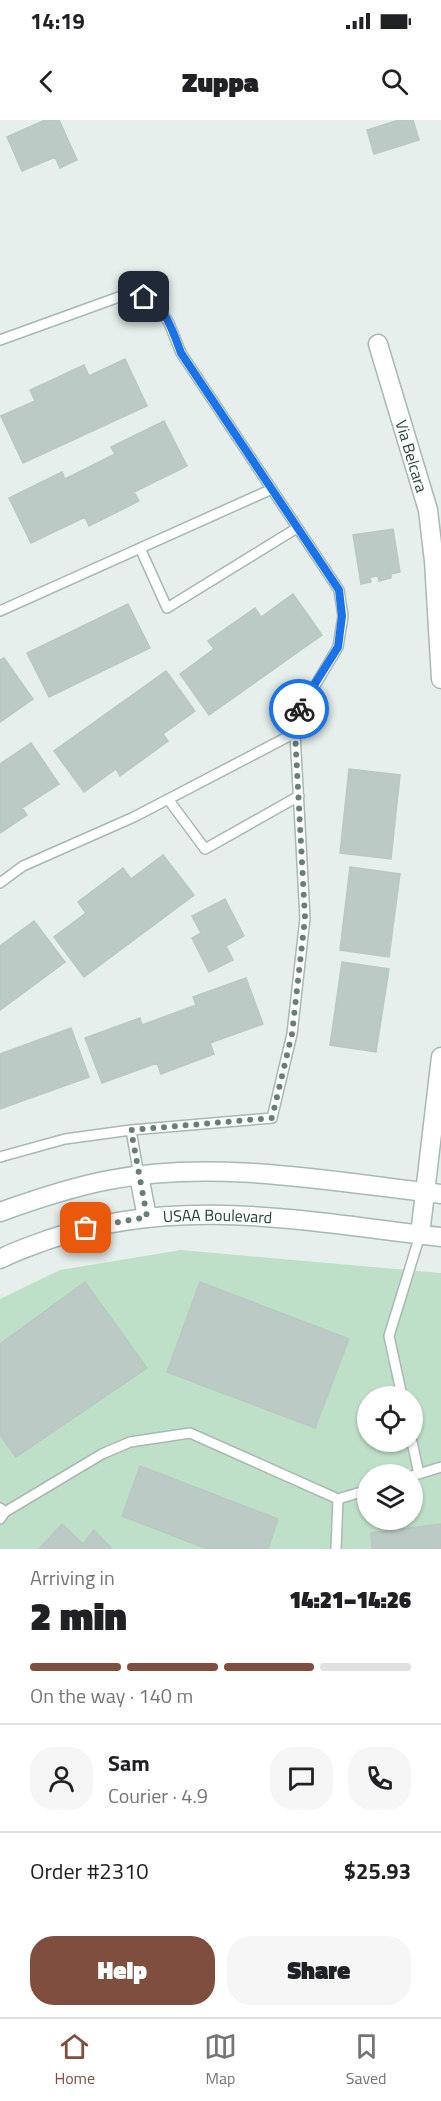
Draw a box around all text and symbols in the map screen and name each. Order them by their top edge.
text: 14:19 [30,4,85,38]
text: Zuppa [182,61,259,102]
icon: back [30,65,63,98]
icon: search [378,65,411,98]
pin [118,271,169,322]
icon: home [127,280,160,313]
street label: Via Belcara [389,417,434,495]
courier [269,679,329,739]
icon: bike [283,693,316,726]
pin [60,1202,111,1253]
street label: USAA Boulevard [162,1203,273,1229]
icon: bag [69,1211,102,1244]
map controls [357,1386,423,1530]
button: locate [357,1386,423,1452]
button: layers [357,1464,423,1530]
text: Arriving in [30,1562,115,1593]
text: 14:21–14:26 [289,1583,411,1617]
text: 2 min [30,1586,127,1645]
text: On the way · 140 m [30,1680,193,1711]
text: Sam [108,1746,150,1780]
button: person [30,1747,93,1810]
button: chat [270,1747,333,1810]
button: phone [348,1747,411,1810]
text: Courier · 4.9 [108,1780,208,1811]
text: Order #2310 [30,1854,149,1888]
text: $25.93 [344,1854,411,1888]
button: Help [30,1936,215,2005]
button: Share [227,1936,411,2005]
tab: Home [54,2030,95,2090]
tab: Map [204,2030,237,2090]
tab: Saved [346,2030,387,2090]

